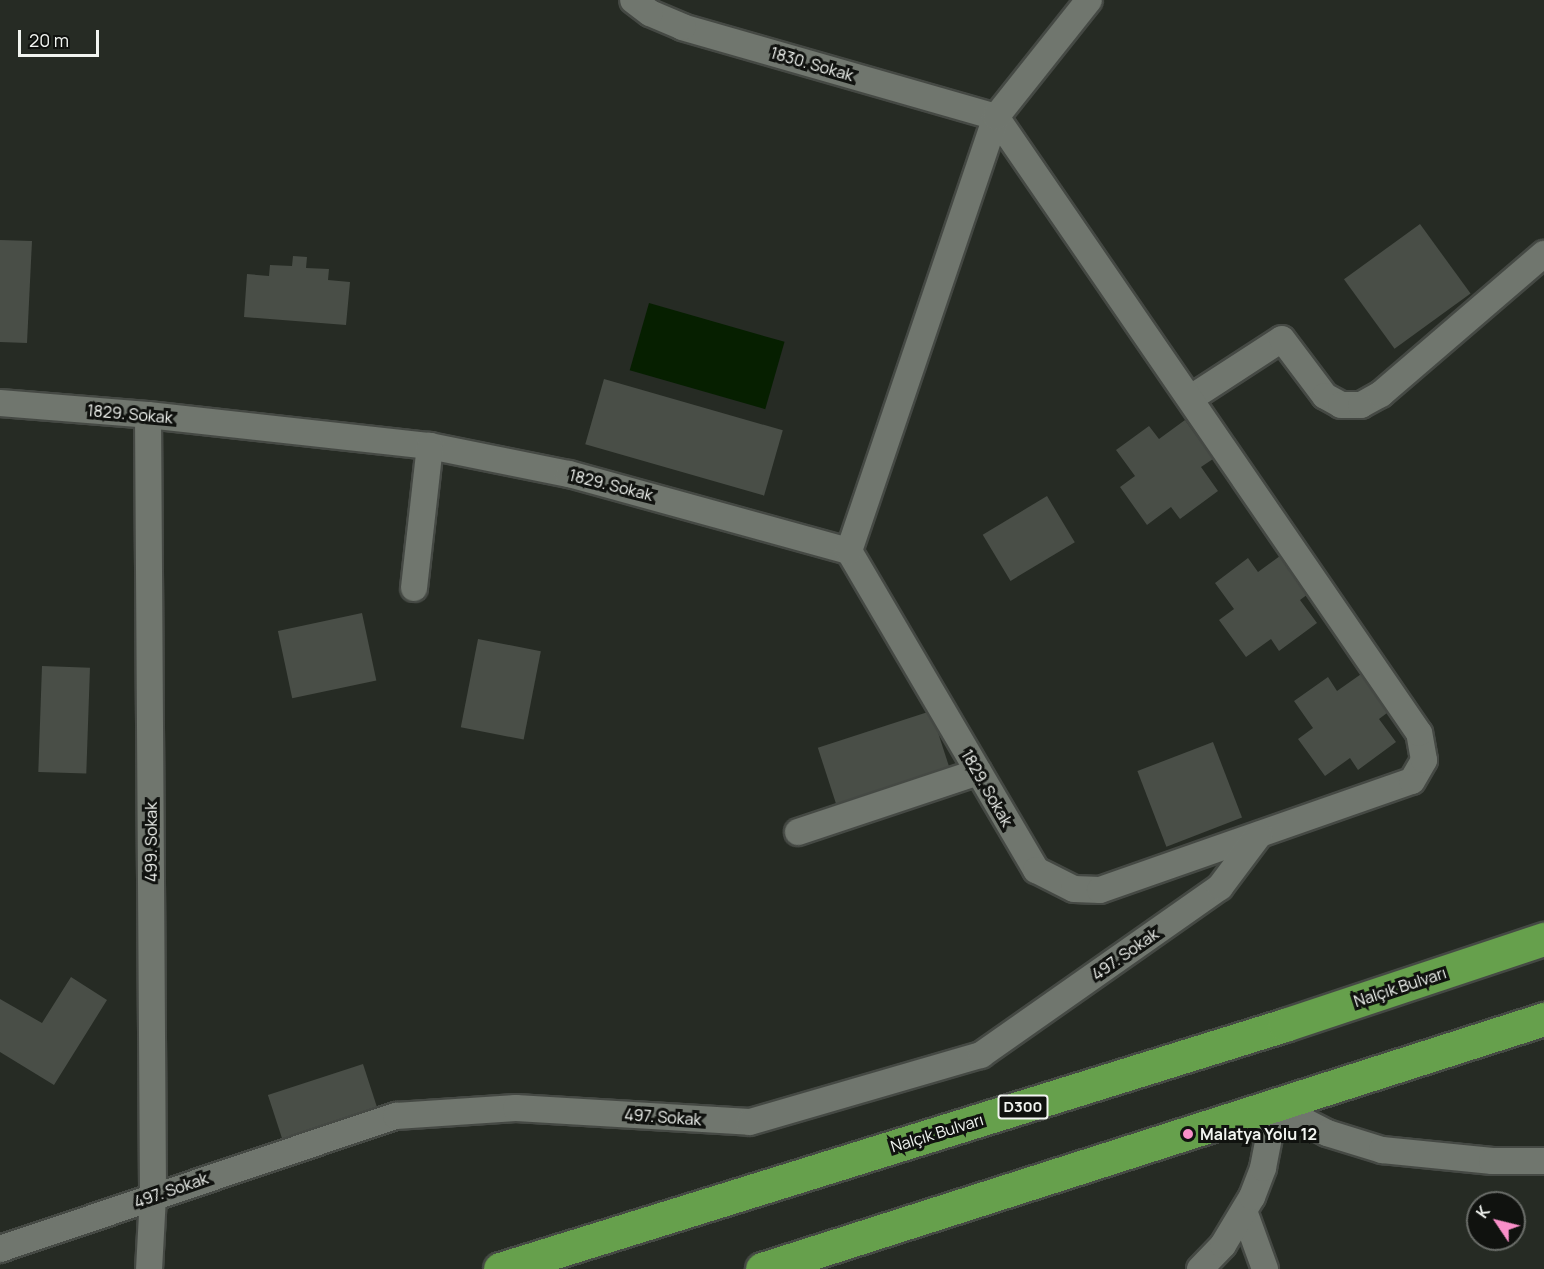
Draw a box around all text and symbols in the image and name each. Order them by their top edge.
scale bar [21,18,102,56]
text: 20 m [29,28,69,52]
street label: 1830. Sokak [768,43,856,85]
street label: 1829. Sokak [87,401,173,427]
street label: 1829. Sokak [567,465,655,505]
street label: 1829. Sokak [957,746,1017,830]
street label: 499. Sokak [141,802,161,882]
street label: 497. Sokak [1088,924,1162,984]
street label: Nalçık Bulvarı [1351,963,1449,1011]
road number: D300 [998,1095,1048,1119]
street label: 497. Sokak [624,1105,702,1129]
street label: Nalçık Bulvarı [888,1110,986,1156]
place label: Malatya Yolu 12 [1200,1124,1317,1144]
marker: Malatya Yolu 12 [1181,1127,1195,1141]
street label: 497. Sokak [131,1168,211,1212]
north arrow [1466,1191,1526,1251]
text: K [1471,1201,1495,1222]

